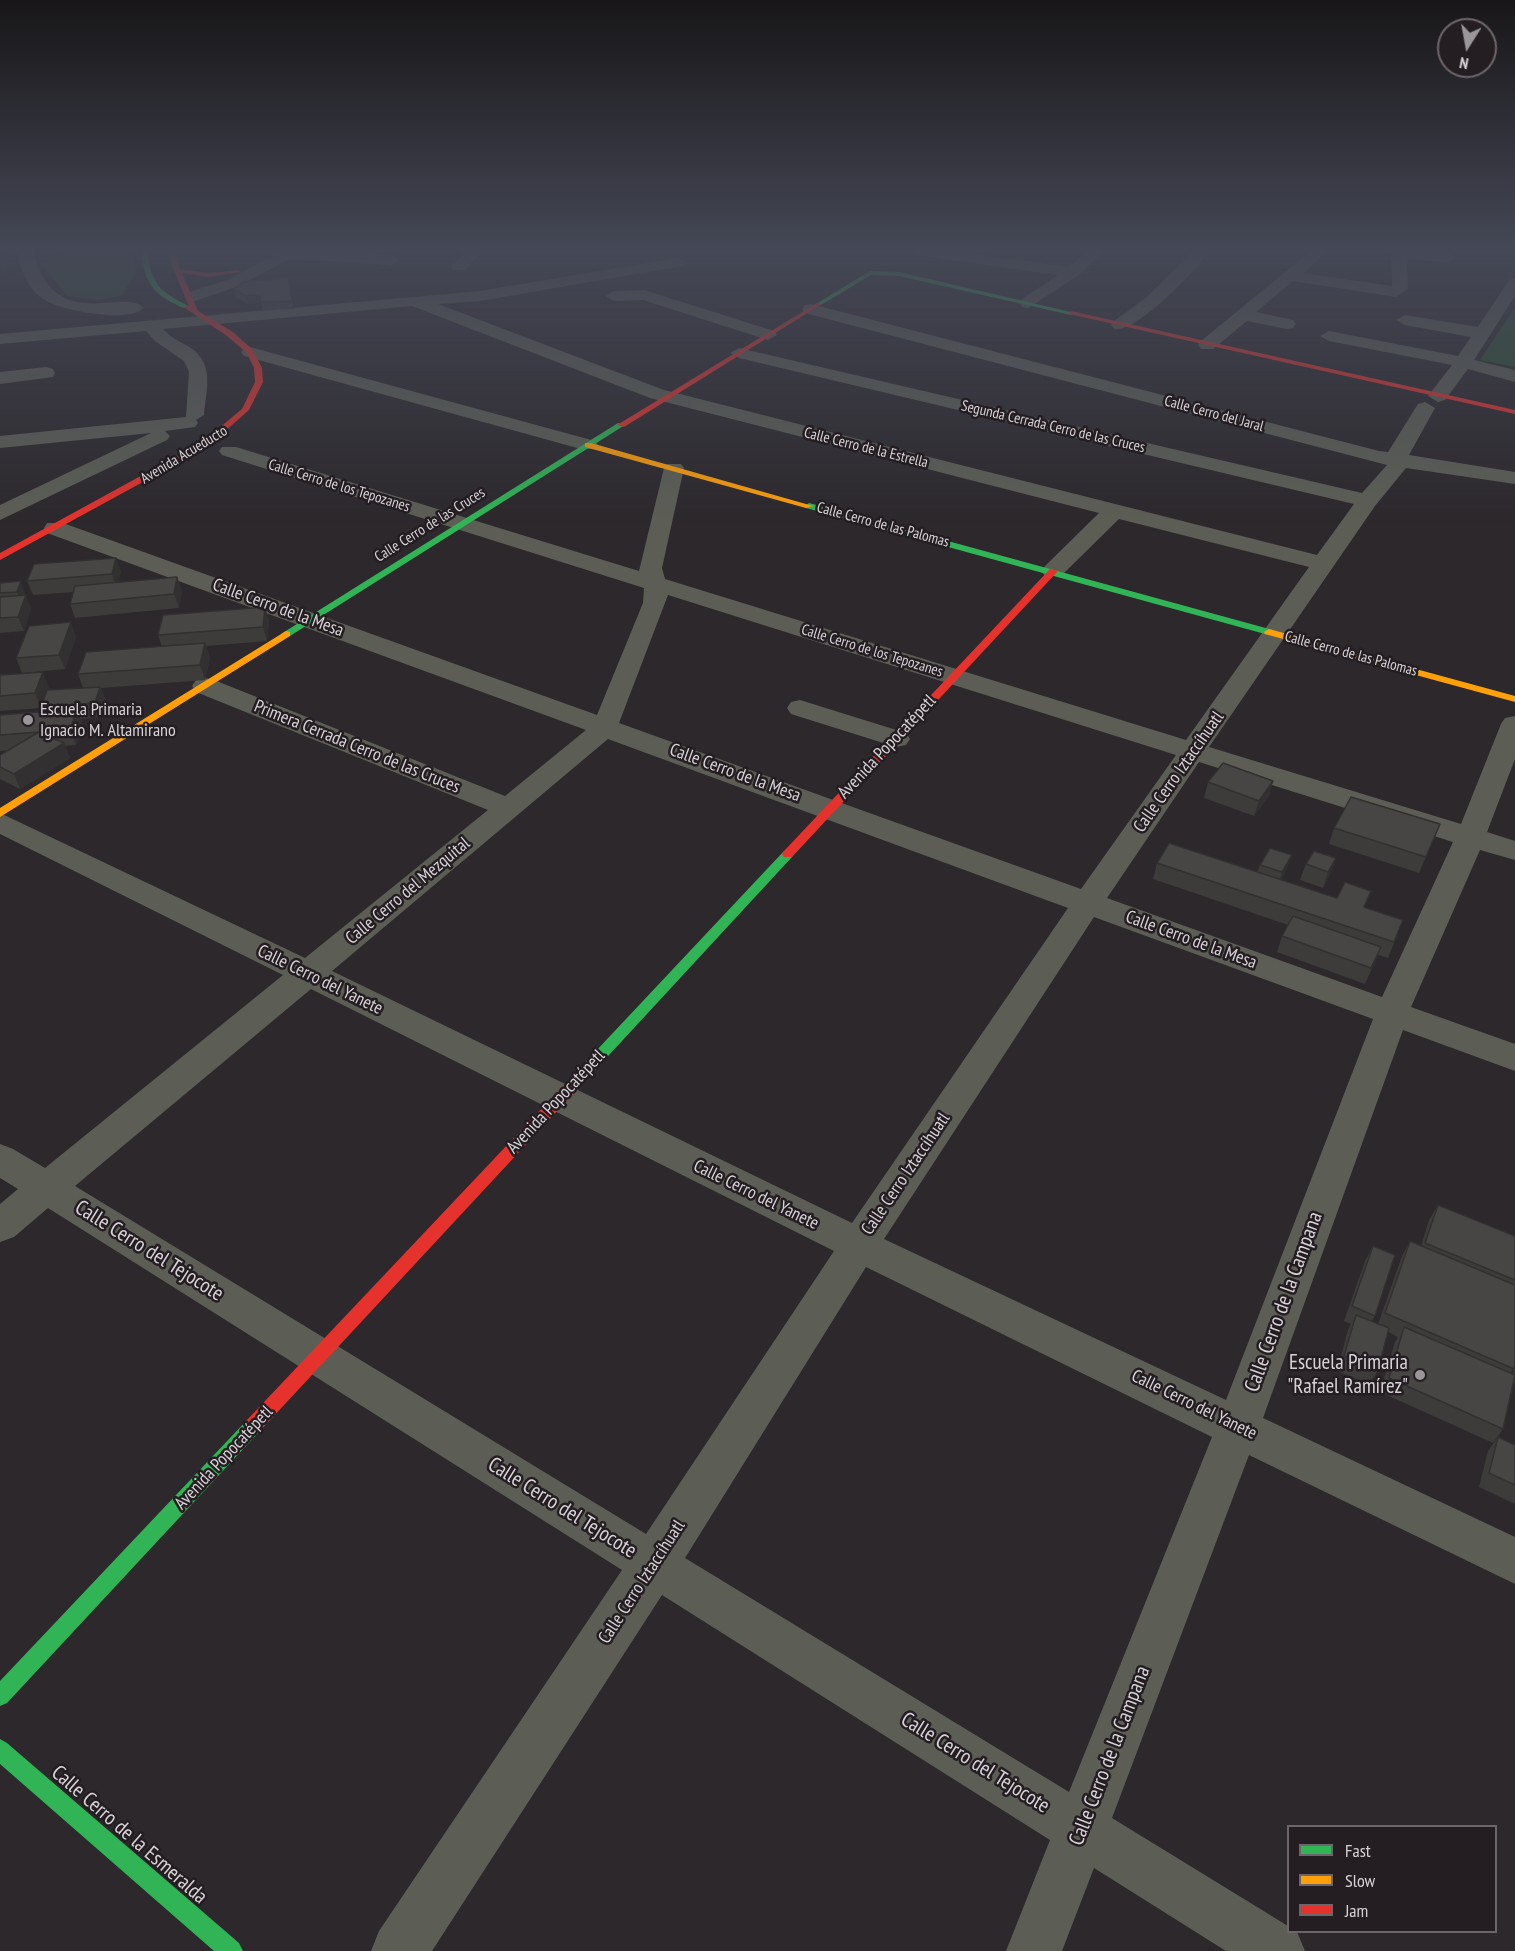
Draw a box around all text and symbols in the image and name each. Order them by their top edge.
north arrow [1437,18,1497,78]
text: N [1458,53,1470,74]
street label: Calle Cerro del Jaral [1162,392,1266,436]
street label: Segunda Cerrada Cerro de las Cruces [959,397,1147,457]
street label: Avenida Acueducto [137,422,231,488]
street label: Calle Cerro de la Estrella [802,424,930,472]
street label: Calle Cerro de los Tepozanes [266,456,412,516]
street label: Calle Cerro de las Cruces [371,484,489,566]
street label: Calle Cerro de las Palomas [815,499,951,551]
street label: Calle Cerro de la Mesa [210,574,346,642]
street label: Calle Cerro de los Tepozanes [799,621,945,681]
street label: Calle Cerro de las Palomas [1283,628,1419,680]
street label: Avenida Popocatépetl [833,691,941,803]
street label: Primera Cerrada Cerro de las Cruces [251,696,463,798]
place label: Escuela Primaria Ignacio M. Altamirano [40,699,176,742]
street label: Calle Cerro Iztaccíhuatl [1129,707,1229,837]
marker: Escuela Primaria Ignacio M. Altamirano [21,713,35,727]
street label: Calle Cerro de la Mesa [667,739,803,807]
street label: Calle Cerro del Mezquital [341,833,475,949]
street label: Calle Cerro de la Mesa [1123,906,1259,974]
street label: Calle Cerro del Yanete [254,940,386,1020]
street label: Avenida Popocatépetl [502,1046,610,1158]
street label: Calle Cerro Iztaccíhuatl [857,1109,955,1239]
street label: Calle Cerro del Yanete [690,1155,822,1235]
street label: Calle Cerro del Tejocote [70,1195,228,1307]
street label: Calle Cerro de la Campana [1240,1208,1328,1396]
place label: Escuela Primaria "Rafael Ramírez" [1287,1350,1408,1400]
street label: Calle Cerro del Yanete [1128,1365,1260,1445]
marker: Escuela Primaria "Rafael Ramírez" [1413,1368,1427,1382]
street label: Avenida Popocatépetl [170,1402,278,1514]
street label: Calle Cerro del Tejocote [483,1452,641,1564]
street label: Calle Cerro Iztaccíhuatl [594,1516,690,1648]
street label: Calle Cerro de la Campana [1064,1663,1156,1849]
street label: Calle Cerro del Tejocote [896,1707,1054,1819]
street label: Calle Cerro de la Esmeralda [46,1760,212,1910]
legend [1287,1825,1497,1933]
text: Fast [1345,1839,1371,1862]
text: Slow [1345,1869,1375,1892]
text: Jam [1345,1899,1368,1922]

